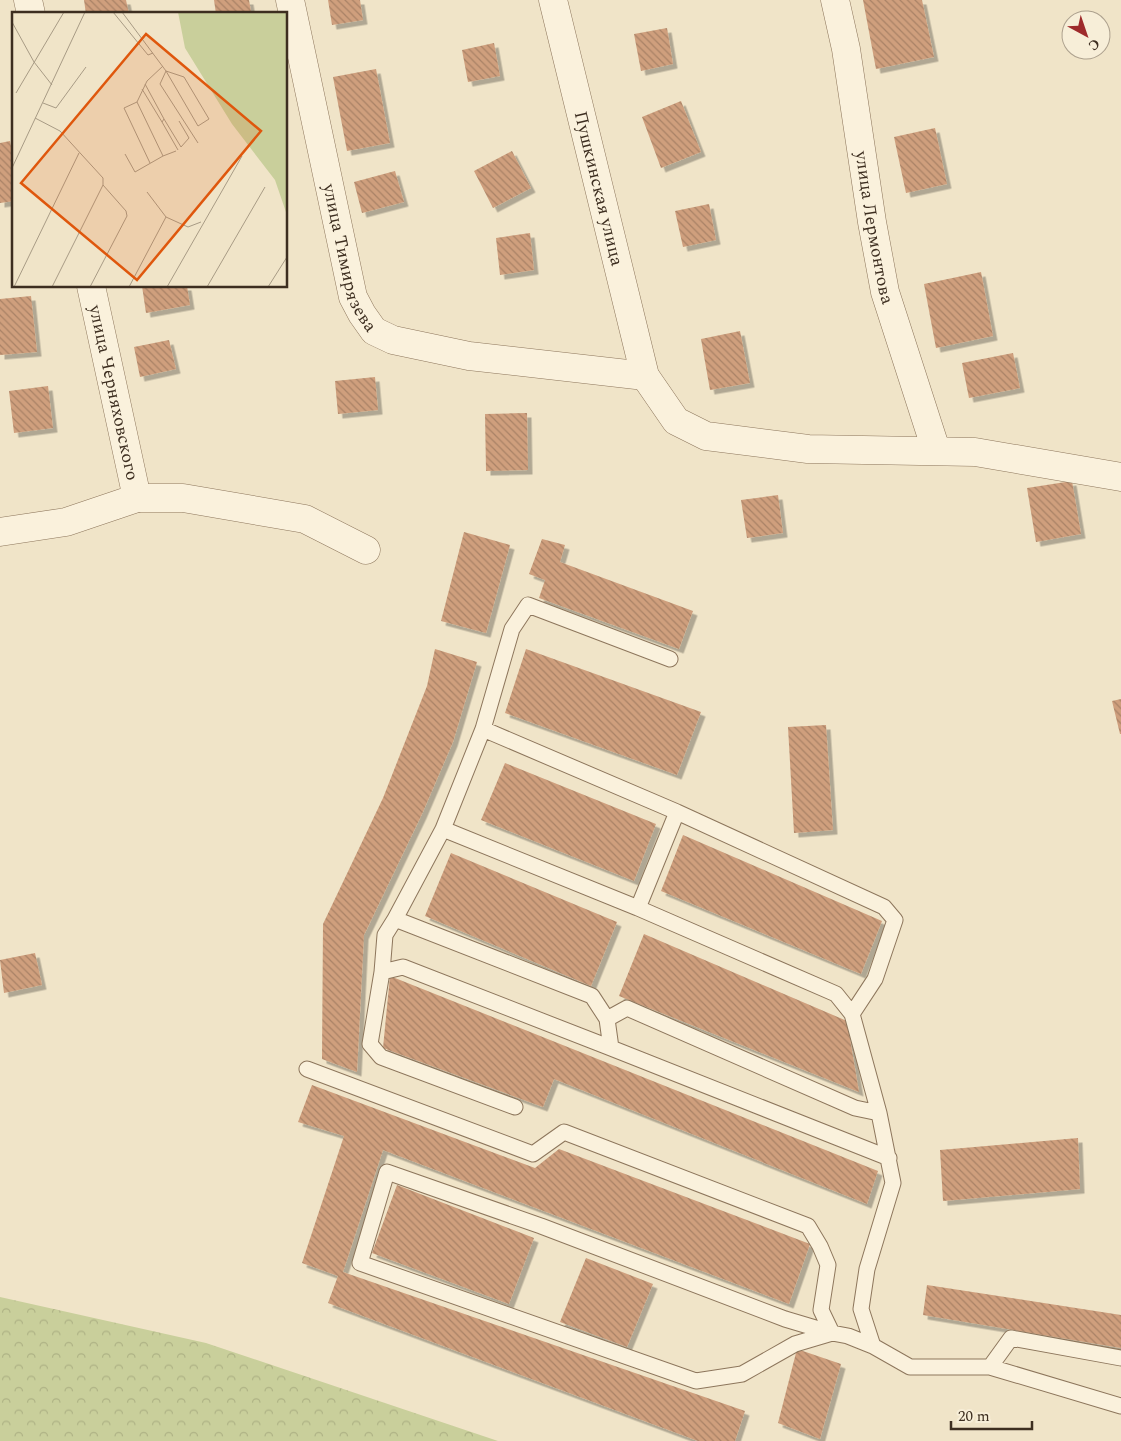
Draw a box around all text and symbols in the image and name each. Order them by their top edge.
north arrow [1061,10,1111,60]
inset map [12,12,288,288]
text: С [1083,33,1105,56]
street label: Пушкинская улица [567,108,631,269]
street label: улица Лермонтова [847,148,901,308]
street label: улица Тимирязева [315,180,384,338]
street label: улица Черняховского [81,301,146,483]
scale bar [951,1398,1032,1430]
text: 20 m [958,1405,990,1428]

